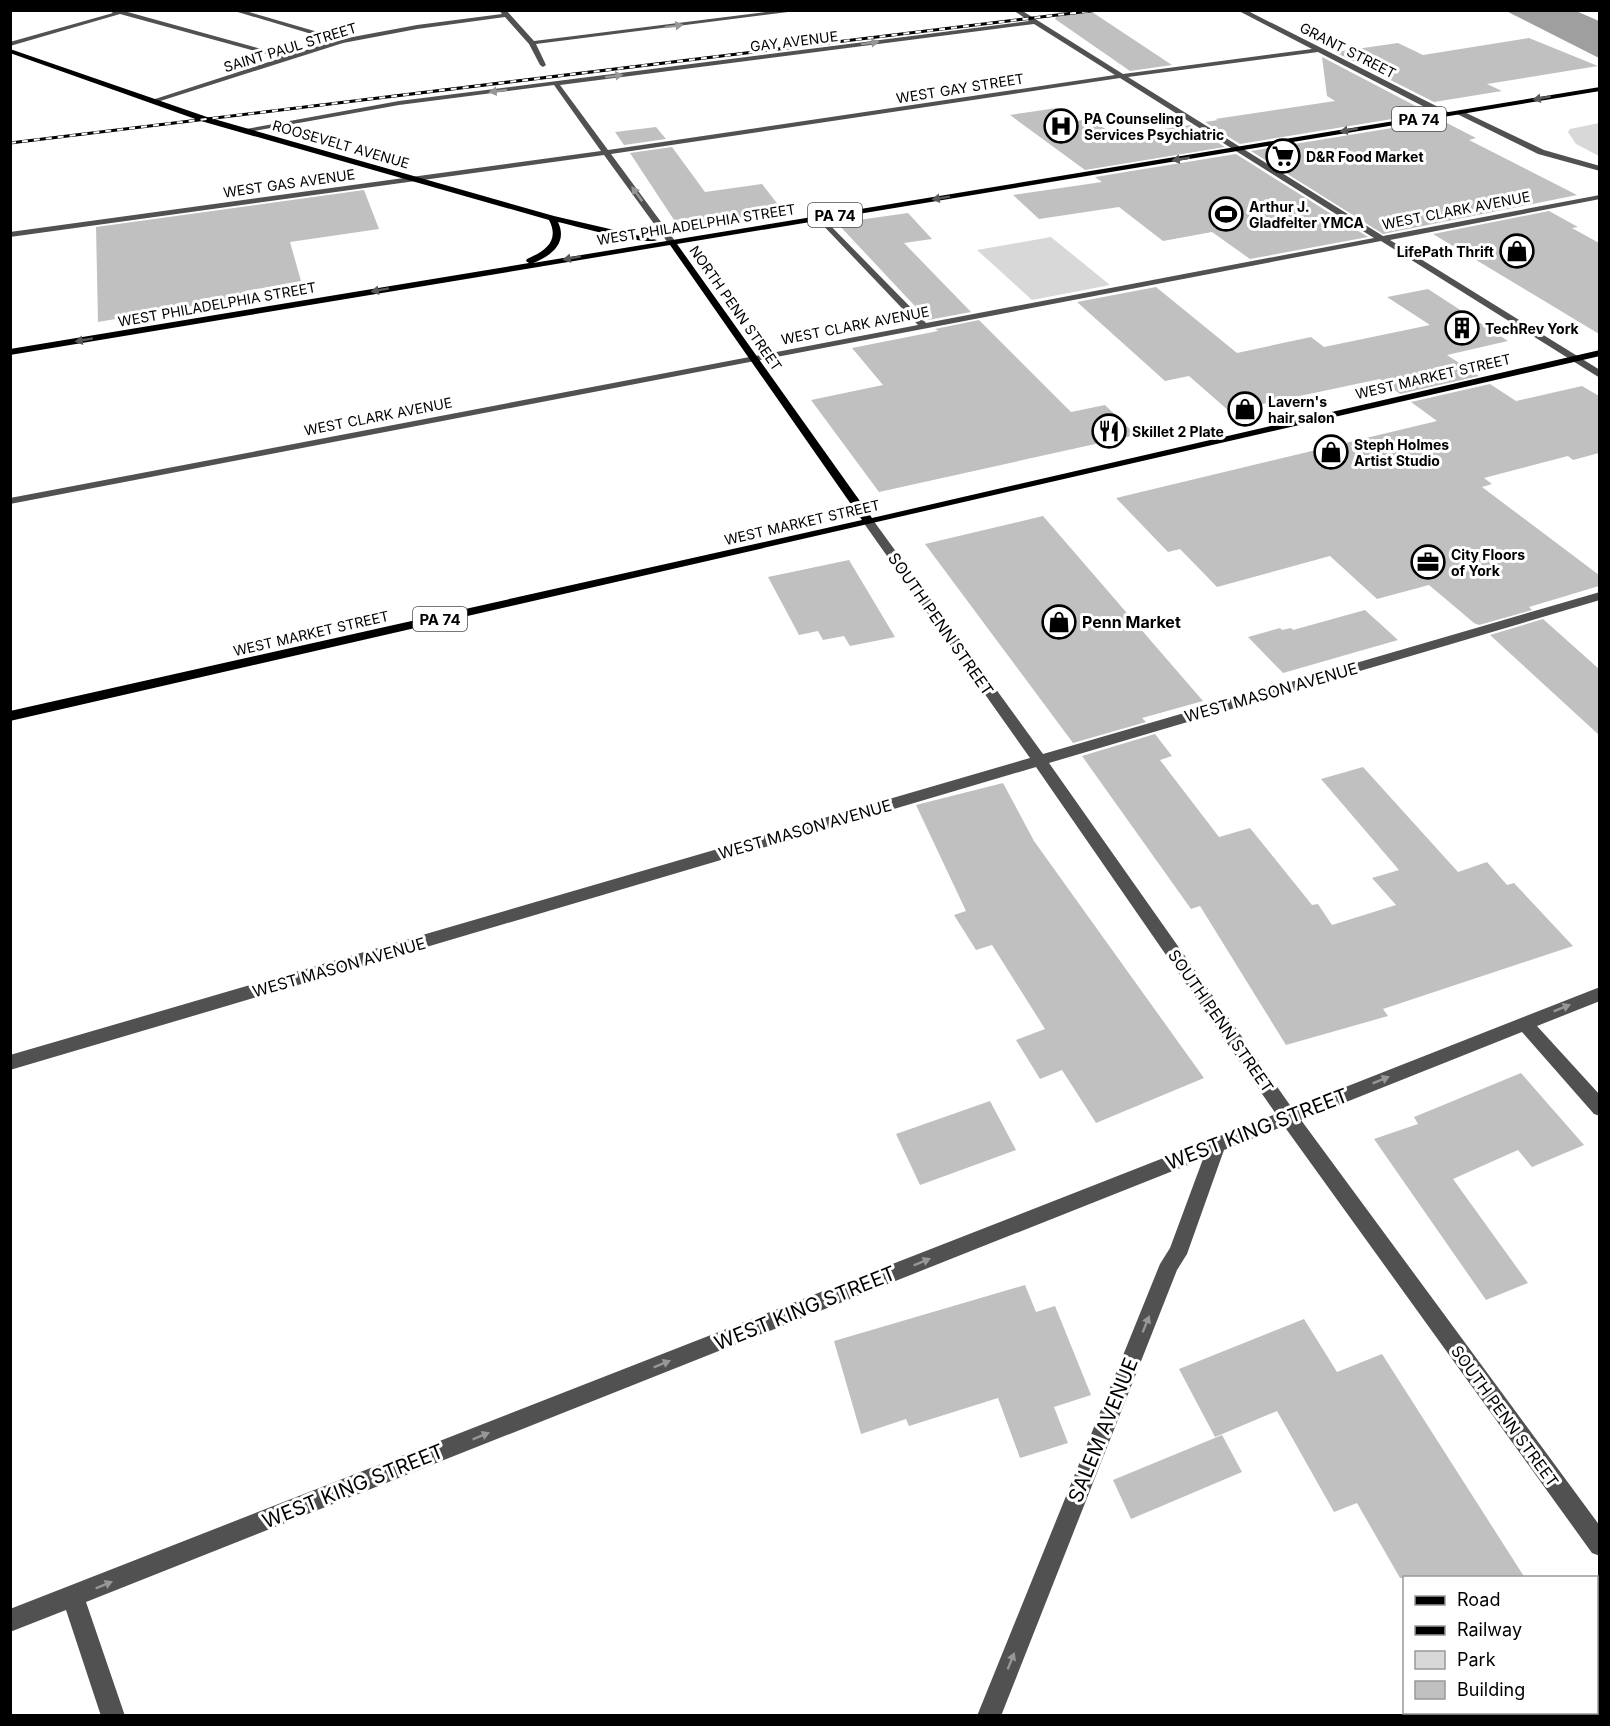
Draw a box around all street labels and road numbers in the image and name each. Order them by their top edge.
street label: GRANT STREET [1297,18,1399,82]
street label: SAINT PAUL STREET [221,19,359,75]
street label: GAY AVENUE [749,27,839,55]
street label: WEST GAY STREET [895,69,1025,107]
road number: PA 74 [1392,107,1446,131]
street label: ROOSEVELT AVENUE [271,116,411,172]
street label: WEST GAS AVENUE [222,165,356,201]
street label: WEST CLARK AVENUE [1381,187,1531,233]
street label: WEST PHILADELPHIA STREET [595,200,797,248]
road number: PA 74 [808,203,862,227]
street label: NORTH PENN STREET [686,242,786,374]
street label: WEST PHILADELPHIA STREET [117,278,317,330]
street label: WEST CLARK AVENUE [780,302,930,348]
street label: WEST MARKET STREET [1354,350,1512,402]
street label: WEST CLARK AVENUE [303,393,453,439]
street label: WEST MARKET STREET [723,496,881,548]
street label: SOUTH PENN STREET [884,549,998,699]
street label: WEST MARKET STREET [232,607,390,659]
road number: PA 74 [413,607,467,631]
street label: WEST MASON AVENUE [1182,658,1360,726]
street label: WEST MASON AVENUE [716,795,894,863]
street label: WEST MASON AVENUE [250,933,428,1001]
street label: SOUTH PENN STREET [1164,946,1278,1096]
street label: WEST KING STREET [1163,1083,1351,1175]
street label: WEST KING STREET [711,1261,899,1355]
street label: SOUTH PENN STREET [1447,1341,1563,1491]
street label: SALEM AVENUE [1063,1354,1143,1506]
street label: WEST KING STREET [259,1439,447,1533]

